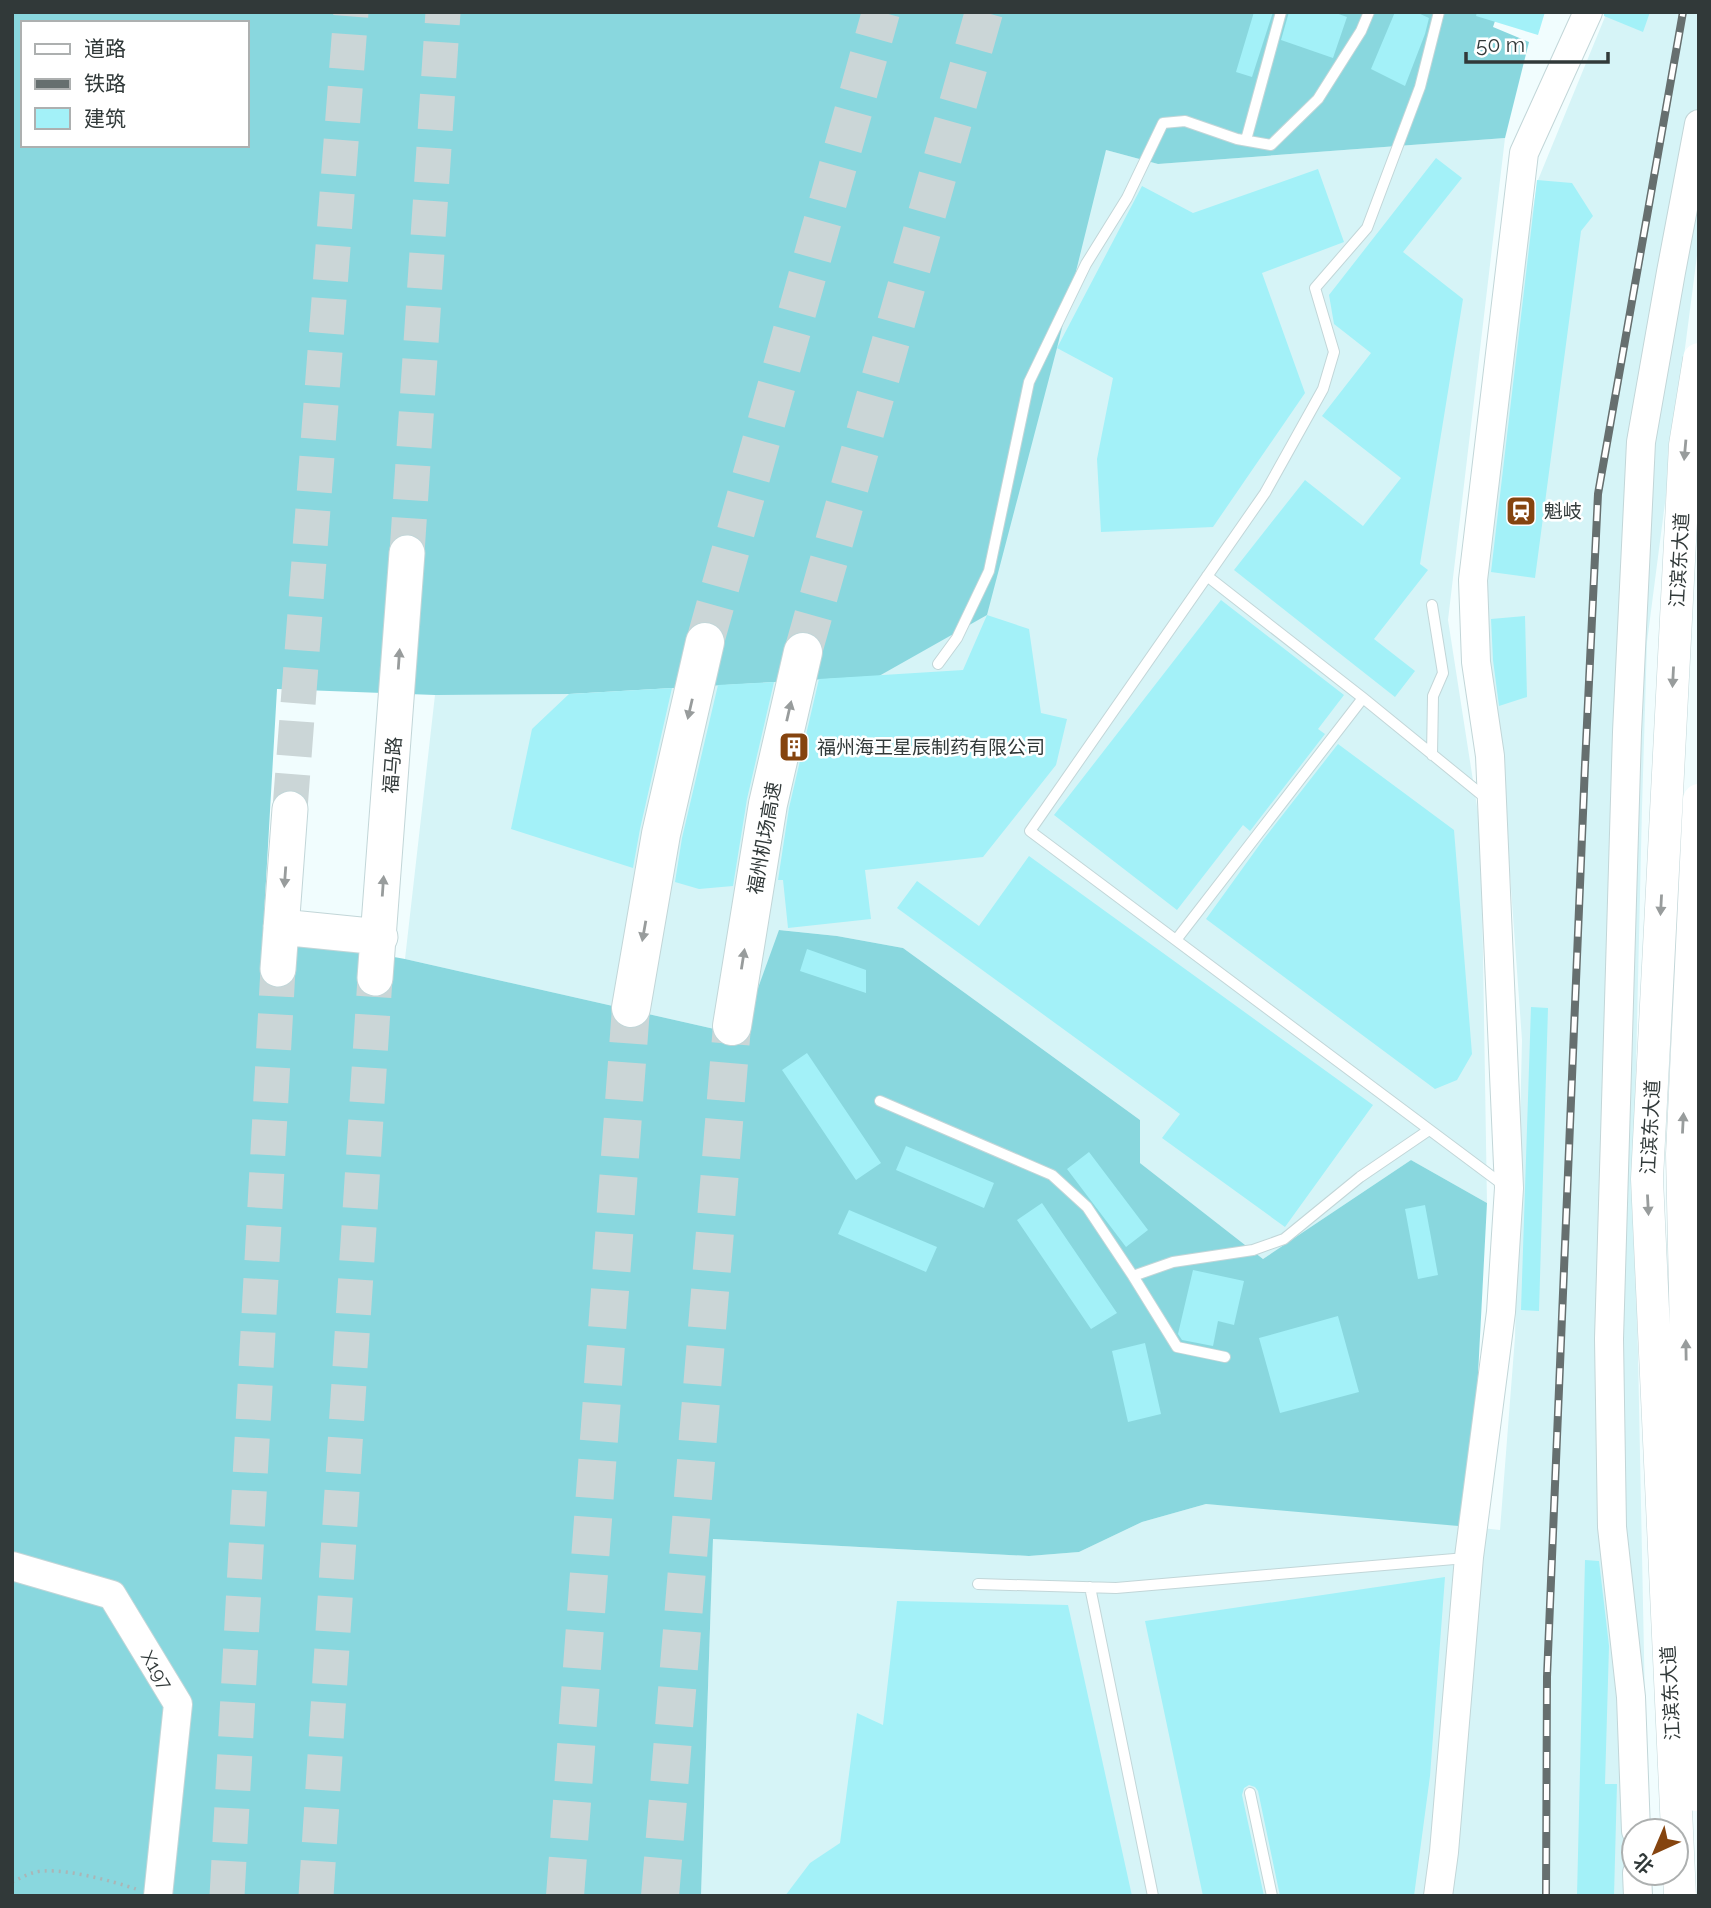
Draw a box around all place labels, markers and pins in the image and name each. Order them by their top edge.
station icon: 魁岐 [1504,494,1538,528]
place label: 魁岐 [1544,500,1582,522]
building icon: 福州海王星辰制药有限公司 [777,730,811,764]
place label: 福州海王星辰制药有限公司 [817,736,1045,758]

